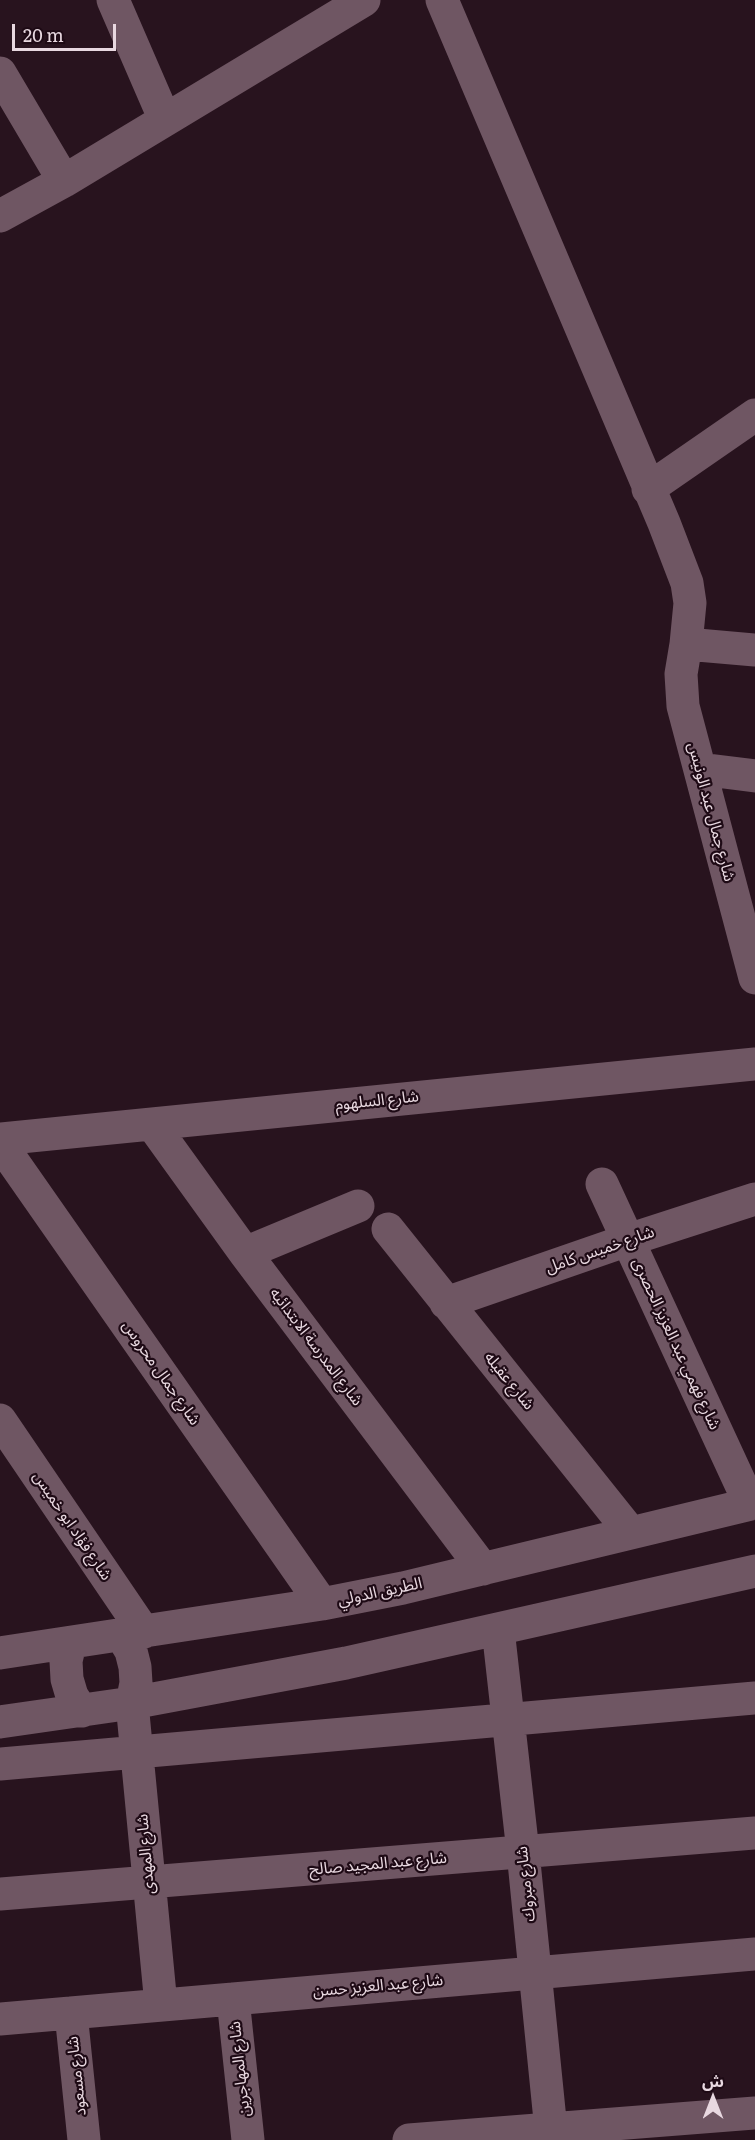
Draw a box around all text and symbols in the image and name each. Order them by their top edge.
scale bar [15,12,118,50]
text: 20 m [23,21,64,48]
street label: شارع جمال عبد الونيس [683,740,739,884]
street label: شارع السلهوم [334,1087,420,1115]
street label: شارع خميس كامل [543,1222,657,1278]
street label: شارع فهمي عبد العزيز الحصرى [628,1255,724,1433]
street label: شارع المدرسة الابتدائيه [265,1284,367,1410]
street label: شارع جمال محروس [118,1317,204,1429]
street label: شارع عقيله [480,1348,538,1414]
street label: شارع فؤاد ابو خميس [28,1468,116,1584]
street label: الطريق الدولي [336,1574,424,1610]
street label: شارع المهدى [133,1813,159,1895]
street label: شارع مبروك [512,1845,540,1923]
street label: شارع عبد المجيد صالح [308,1848,448,1880]
street label: شارع عبد العزيز حسن [312,1971,444,2001]
street label: شارع المهاجرين [225,2020,255,2118]
street label: شارع مسعود [63,2035,91,2117]
north arrow [683,2068,743,2128]
text: ش [702,2068,724,2092]

